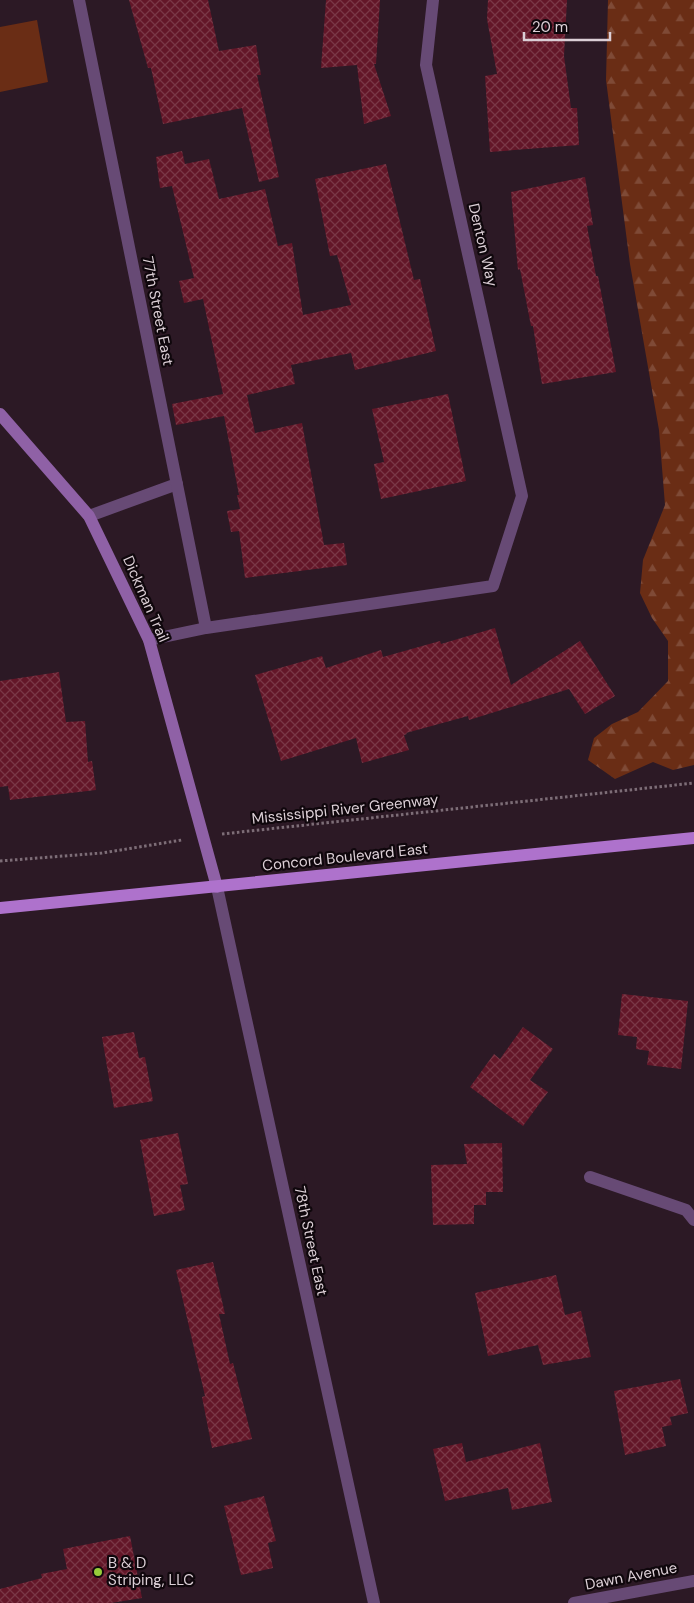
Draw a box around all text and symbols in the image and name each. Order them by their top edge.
scale bar [524,10,610,42]
text: 20 m [532,17,568,37]
street label: Denton Way [464,201,502,289]
street label: 77th Street East [138,255,178,367]
street label: Dickman Trail [118,553,174,645]
street label: Mississippi River Greenway [251,789,440,829]
street label: Concord Boulevard East [261,838,429,876]
street label: 78th Street East [290,1184,332,1298]
place label: B & D Striping, LLC [108,1553,194,1590]
street label: Dawn Avenue [583,1557,679,1595]
marker: B & D Striping, LLC [92,1566,104,1578]

